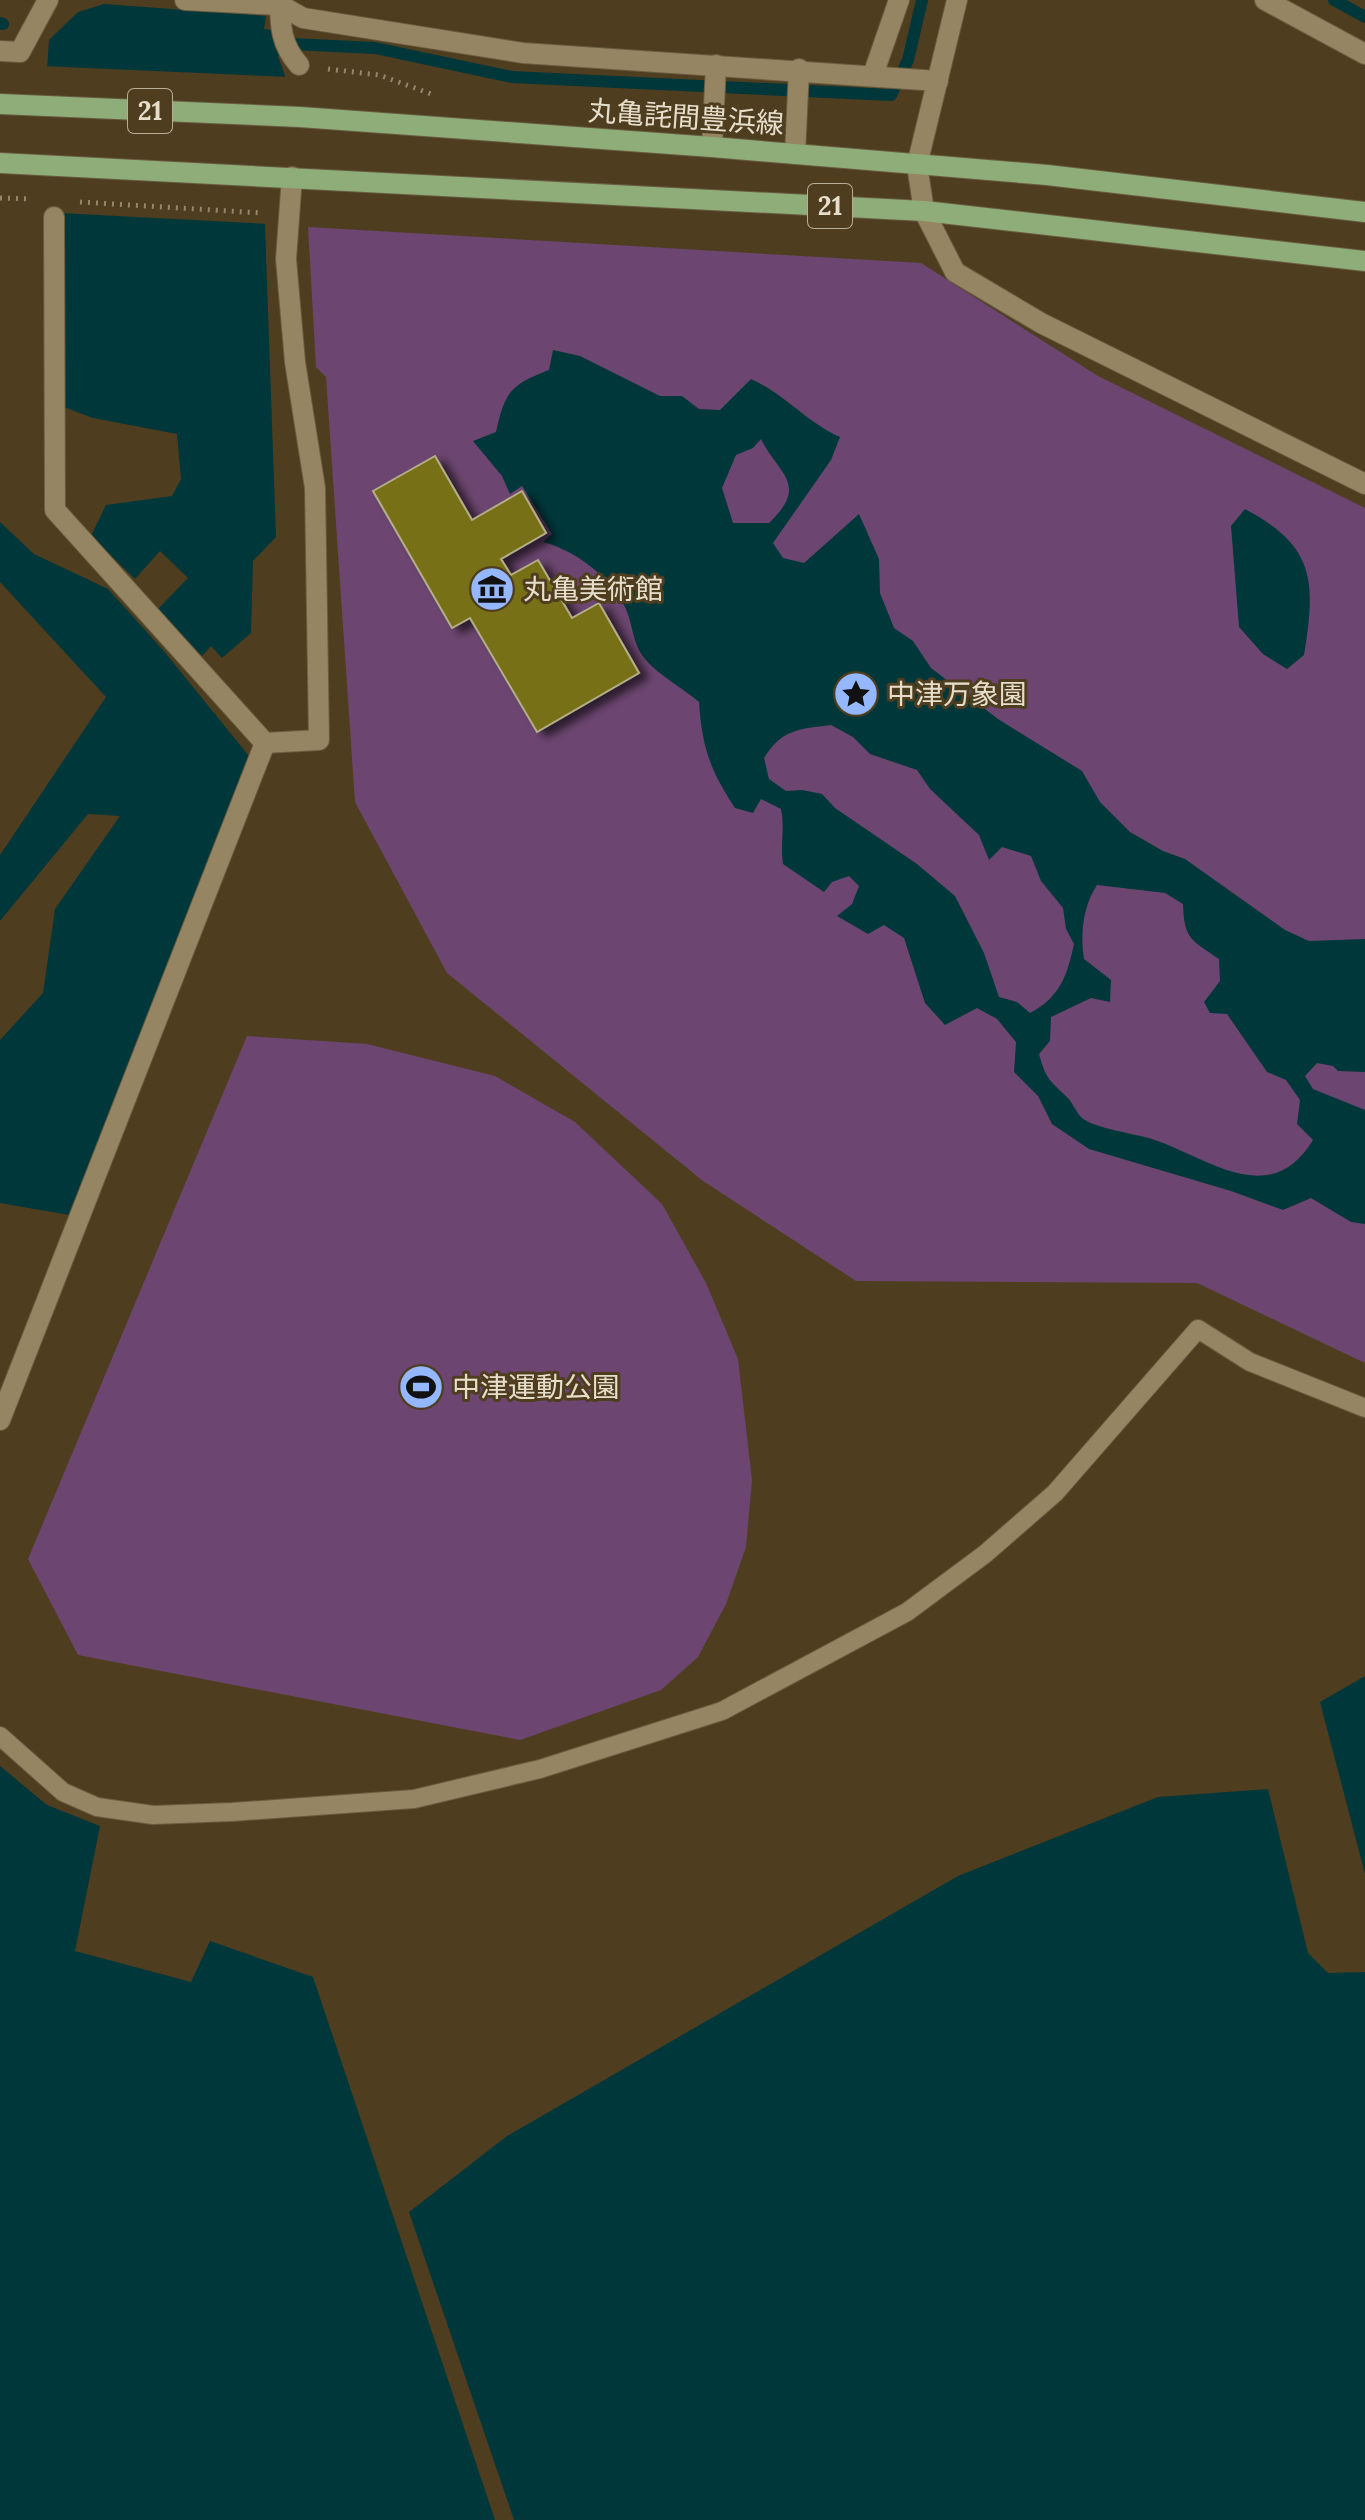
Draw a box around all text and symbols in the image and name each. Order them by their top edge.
road number: 21 [128,89,172,133]
street label: 丸亀詫間豊浜線 [587,92,785,142]
road number: 21 [808,184,852,228]
museum icon: 丸亀美術館 [468,565,516,613]
place label: 丸亀美術館 [523,571,663,607]
place icon: 中津万象園 [832,670,880,718]
place label: 中津万象園 [887,676,1027,712]
sports icon: 中津運動公園 [397,1363,445,1411]
place label: 中津運動公園 [452,1369,620,1405]

